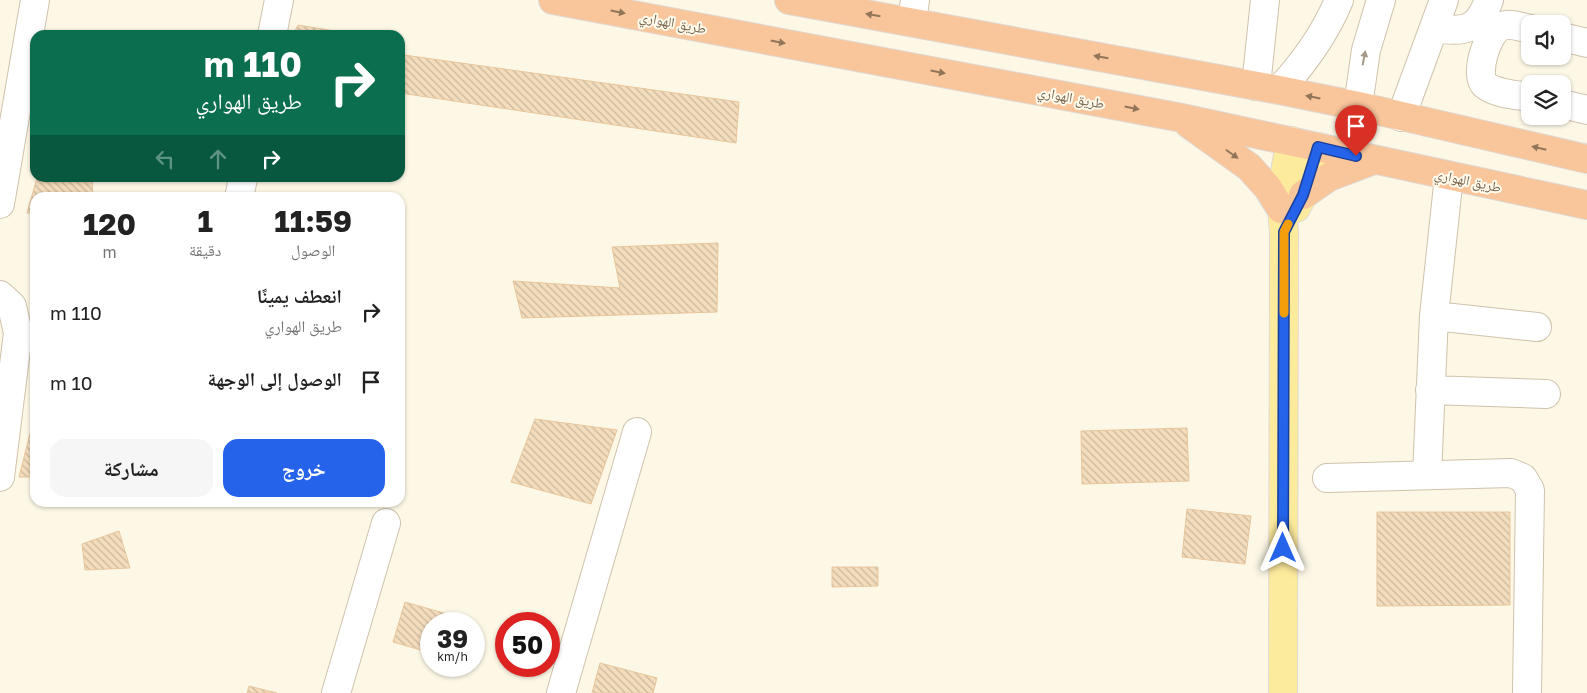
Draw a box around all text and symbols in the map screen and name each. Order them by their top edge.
street label: طريق الهواري [637,7,708,40]
one-way arrow [611,9,627,17]
one-way arrow [864,11,880,19]
map controls [1521,15,1571,125]
button: sound [1521,15,1571,65]
one-way arrow [771,38,786,46]
text: 110 m [204,43,302,85]
one-way arrow [1361,49,1369,65]
icon: right [320,50,385,115]
one-way arrow [1093,53,1109,61]
one-way arrow [930,68,946,76]
button: layers [1521,75,1571,125]
street label: طريق الهواري [1035,82,1106,115]
text: طريق الهواري [196,87,302,114]
one-way arrow [1305,93,1320,101]
one-way arrow [1124,105,1140,113]
pin [1335,105,1377,156]
icon: arrive [1342,112,1370,140]
one-way arrow [1532,144,1547,152]
icon: left [151,145,179,173]
icon: ahead [204,145,232,173]
icon: right [257,145,285,173]
one-way arrow [1225,149,1239,159]
street label: طريق الهواري [1432,165,1503,199]
text: 1 [197,203,213,239]
text: 11:59 [274,203,352,239]
text: 120 [83,206,136,242]
text: دقيقة [189,240,221,260]
text: الوصول [291,240,335,260]
text: m [102,242,117,262]
text: انعطف يمينًا [257,284,342,307]
icon: right [357,298,385,326]
text: 110 m [50,301,102,324]
text: طريق الهواري [265,316,342,336]
text: الوصول إلى الوجهة [208,367,342,390]
icon: arrive [357,368,385,396]
text: 10 m [50,371,93,394]
button: مشاركة [50,439,213,497]
button: خروج [223,439,385,497]
position arrow [1256,521,1308,573]
speed limit sign: 50 [495,612,560,677]
text: 39 [437,623,468,654]
text: km/h [437,649,468,664]

